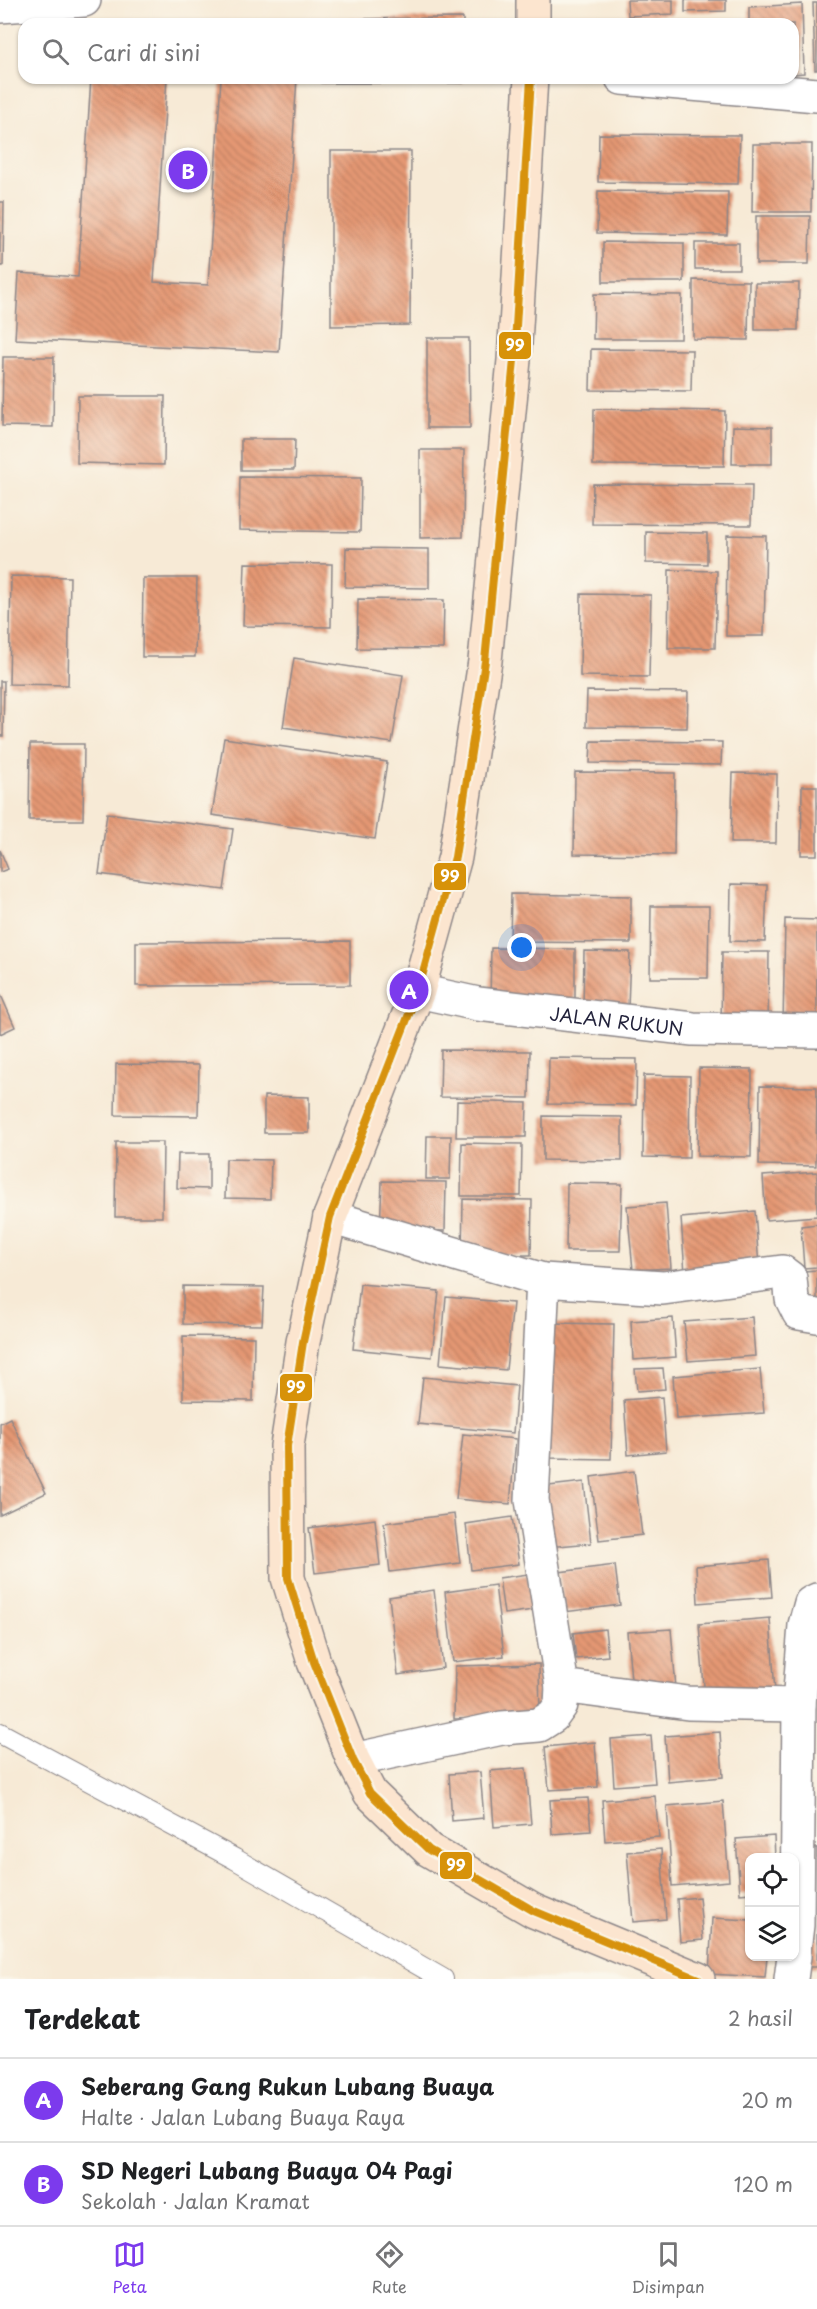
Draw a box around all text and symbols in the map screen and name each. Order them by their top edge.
search box [18,18,799,84]
icon: search [39,35,72,68]
text: Cari di sini [87,35,200,68]
pin: B [168,148,207,192]
line badge: 99 [498,331,532,360]
text: 99 [505,332,525,356]
line badge: 99 [433,862,467,891]
text: 99 [440,863,460,887]
your location [507,933,536,962]
pin: A [390,968,428,1012]
street label: JALAN RUKUN [548,999,685,1041]
line badge: 99 [279,1373,313,1402]
text: 99 [286,1374,306,1398]
line badge: 99 [439,1851,473,1880]
text: 99 [446,1852,466,1876]
map controls [745,1853,799,1961]
button: locate [745,1853,799,1907]
button: layers [745,1907,799,1961]
text: Terdekat [24,1999,141,2038]
text: 2 hasil [728,2003,793,2033]
text: Seberang Gang Rukun Lubang Buaya [81,2069,494,2102]
text: A [36,2085,51,2115]
text: 20 m [741,2085,793,2115]
text: Halte · Jalan Lubang Buaya Raya [81,2102,404,2132]
text: SD Negeri Lubang Buaya 04 Pagi [81,2153,452,2186]
text: B [37,2169,50,2199]
text: 120 m [734,2169,793,2199]
text: Sekolah · Jalan Kramat [81,2186,310,2216]
tab: Peta [112,2238,147,2298]
tab: Rute [372,2238,407,2298]
tab: Disimpan [632,2238,705,2298]

